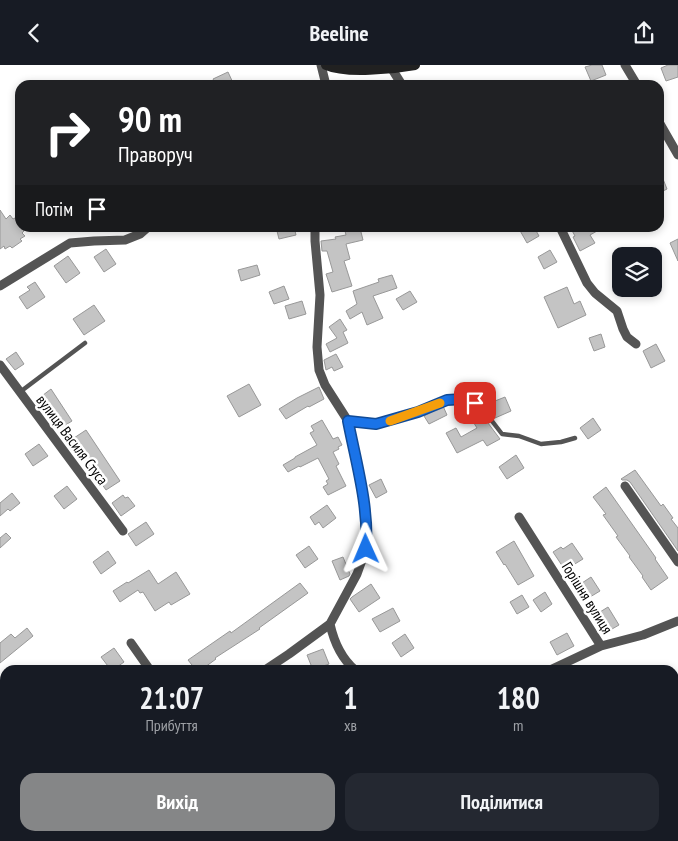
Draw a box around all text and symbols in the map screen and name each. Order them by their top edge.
icon: back [20,19,48,47]
text: Beeline [309,19,369,47]
icon: share [630,19,658,47]
text: 90 m [118,96,182,142]
icon: right [35,100,100,165]
text: Праворуч [118,140,193,168]
icon: arrive [83,195,111,223]
text: Потім [35,197,73,221]
map controls [612,247,662,297]
button: layers [612,247,662,297]
pin [454,382,496,424]
icon: arrive [461,389,489,417]
street label: вулиця Василя Стуса [32,391,112,488]
position arrow [339,522,391,574]
street label: Горішня вулиця [558,558,617,637]
text: 21:07 [139,678,204,717]
text: 1 [343,678,358,717]
text: 180 [497,678,540,717]
text: Прибуття [145,715,198,735]
text: хв [344,715,357,735]
text: m [513,715,523,735]
button: Вихід [20,773,335,831]
button: Поділитися [345,773,659,831]

